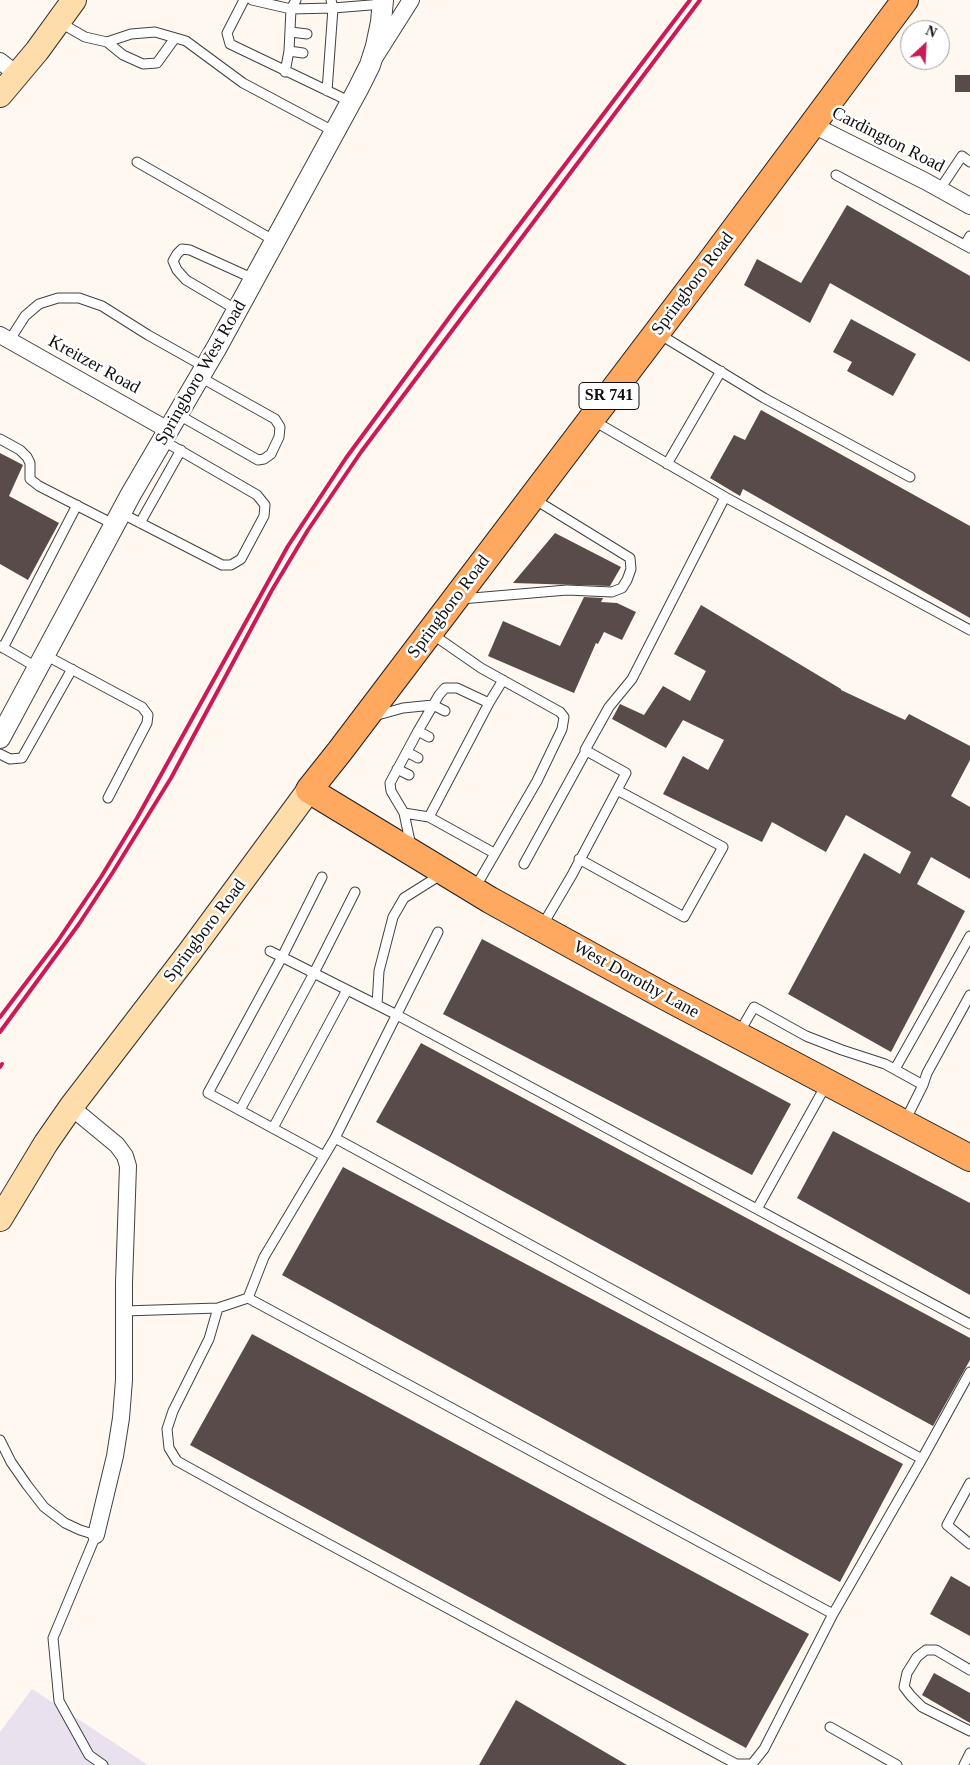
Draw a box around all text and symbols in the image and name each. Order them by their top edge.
north arrow [900,20,950,70]
text: N [923,23,939,41]
street label: Cardington Road [828,102,948,178]
street label: Springboro Road [647,228,739,340]
street label: Springboro West Road [151,297,251,449]
street label: Kreitzer Road [44,331,144,399]
road number: SR 741 [579,382,639,410]
street label: Springboro Road [403,551,495,663]
street label: Springboro Road [159,875,251,987]
street label: West Dorothy Lane [569,936,703,1024]

